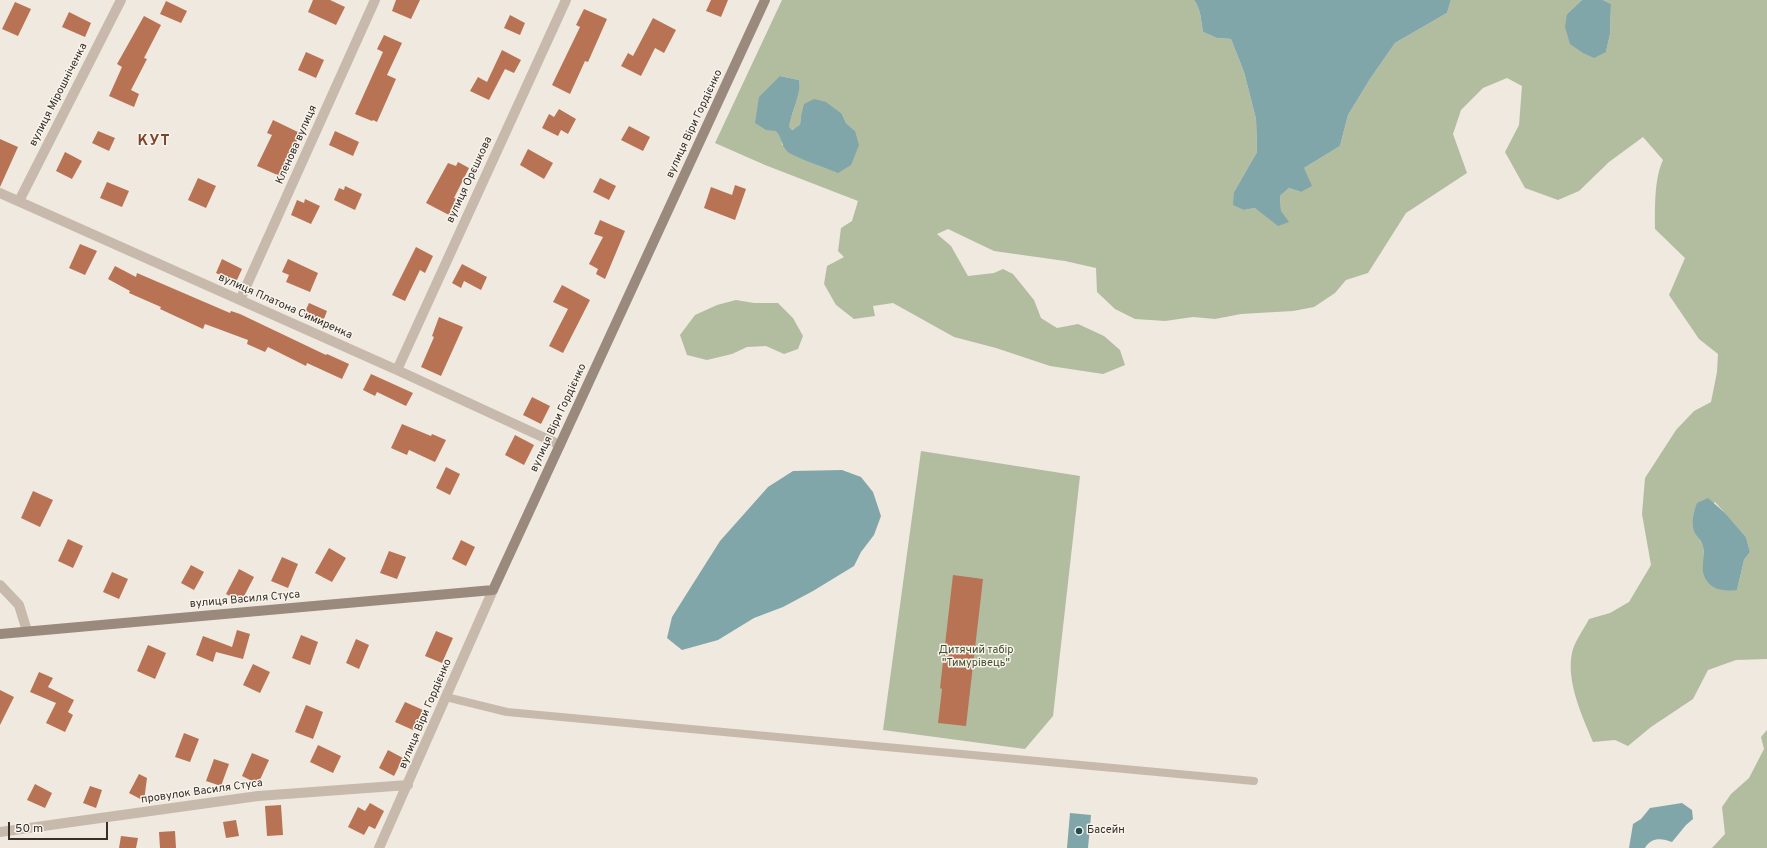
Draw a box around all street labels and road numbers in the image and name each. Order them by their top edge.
street label: вулиця Мірошніченка [27,41,91,149]
street label: вулиця Віри Гордієнко [664,68,726,180]
street label: Кленова вулиця [274,103,320,187]
street label: вулиця Орєшкова [444,135,496,225]
street label: вулиця Платона Симиренка [216,271,354,343]
street label: вулиця Віри Гордієнко [528,362,590,474]
street label: вулиця Василя Стуса [189,589,301,611]
street label: вулиця Віри Гордієнко [397,657,455,771]
street label: провулок Василя Стуса [140,777,264,807]

